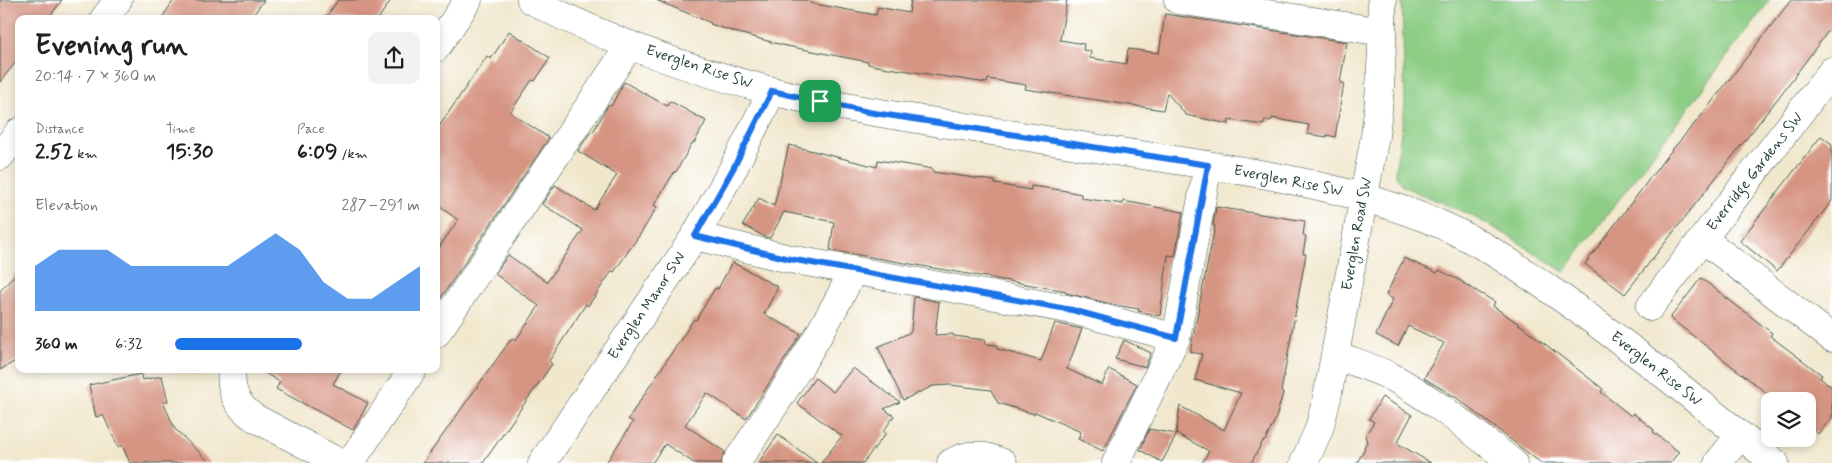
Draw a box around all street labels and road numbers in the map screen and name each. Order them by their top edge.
street label: Everglen Rise SW [643,40,755,95]
street label: Everridge Gardens SW [1702,108,1809,236]
street label: Everglen Rise SW [1232,161,1345,202]
street label: Everglen Road SW [1337,175,1378,292]
street label: Everglen Manor SW [604,248,691,364]
street label: Everglen Rise SW [1606,327,1706,412]

